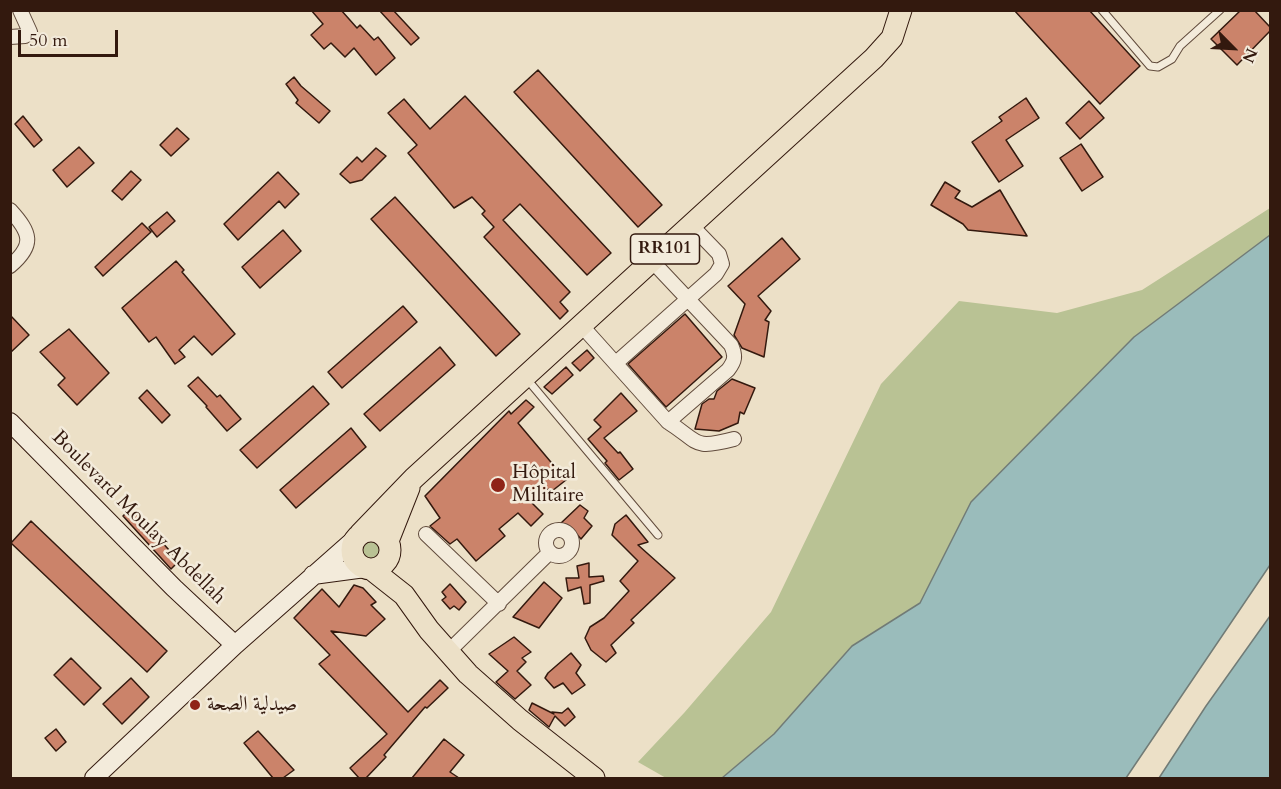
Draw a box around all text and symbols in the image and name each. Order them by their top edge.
scale bar [21,18,122,56]
north arrow [1203,18,1263,78]
text: 50 m [29,28,68,53]
text: N [1237,44,1262,66]
road number: RR101 [630,234,700,264]
street label: Boulevard Moulay Abdellah [46,426,230,610]
place label: Hôpital Militaire [512,461,584,508]
marker: Hôpital Militaire [489,476,507,494]
place label: صيدلية الصحة [207,693,297,717]
marker: صيدلية الصحة [188,698,202,712]

